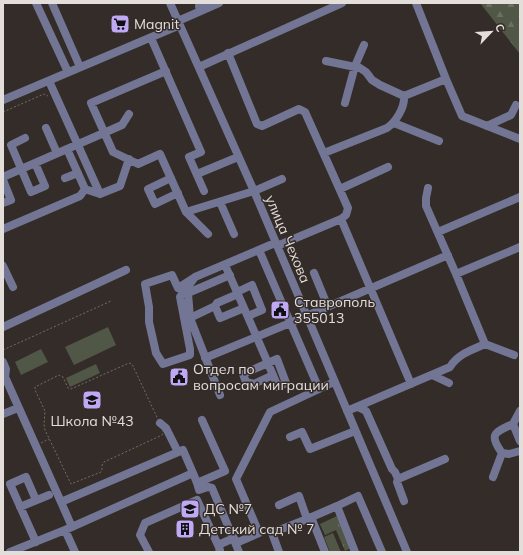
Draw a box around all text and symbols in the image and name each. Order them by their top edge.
north arrow [471,12,511,52]
supermarket icon: Magnit [109,13,131,35]
place label: Magnit [134,15,179,33]
text: С [492,21,508,35]
street label: улица Чехова [261,192,315,286]
place label: Ставрополь 355013 [294,293,376,327]
public building icon: Ставрополь 355013 [269,299,291,321]
place label: Отдел по вопросам миграции [193,360,329,394]
public building icon: Отдел по вопросам миграции [168,366,190,388]
school or university icon: Школа №43 [81,389,103,411]
place label: Школа №43 [50,412,134,430]
school or university icon: ДС №7 [179,498,201,520]
place label: ДС №7 [204,500,252,518]
building icon: Детский сад № 7 [174,518,196,540]
place label: Детский сад № 7 [199,520,314,538]

